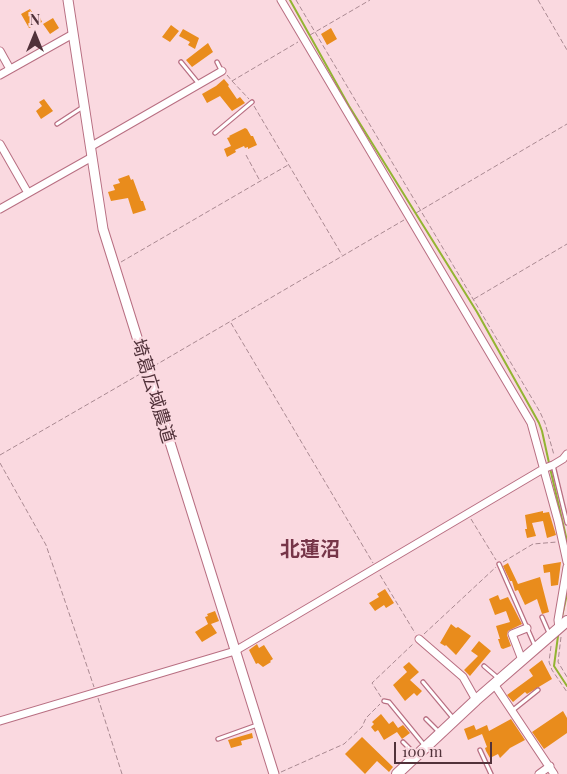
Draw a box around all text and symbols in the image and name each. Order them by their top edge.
north arrow [10,10,60,60]
text: N [30,10,40,29]
street label: 埼葛広域農道 [127,336,179,446]
district label: 北蓮沼 [280,538,340,562]
scale bar [397,732,494,764]
text: 100 m [402,741,443,761]

